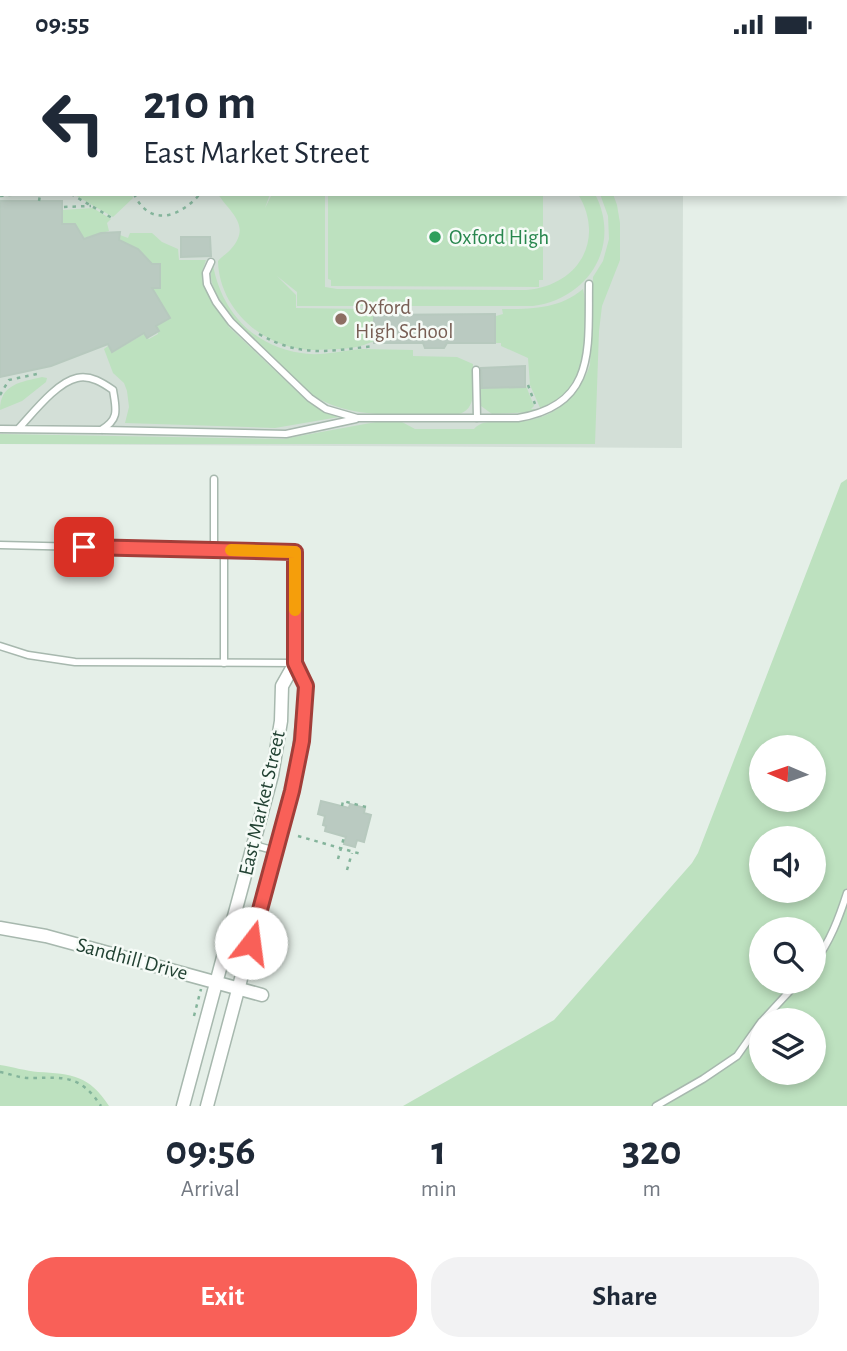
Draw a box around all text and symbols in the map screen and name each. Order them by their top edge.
text: 09:55 [35,11,90,37]
icon: left [28,77,119,168]
text: 210 m [143,79,256,128]
text: East Market Street [143,137,369,169]
place label: Oxford High [449,227,549,248]
marker: Oxford High [427,229,443,245]
place label: Oxford High School [355,297,453,342]
marker: Oxford High School [333,311,349,327]
pin [54,517,114,577]
icon: arrive [65,528,103,566]
street label: East Market Street [235,728,289,878]
north arrow [749,735,826,812]
map controls [749,735,826,1085]
button: sound [749,826,826,903]
position arrow [214,906,288,980]
button: search [749,917,826,994]
street label: Sandhill Drive [74,934,190,984]
button: layers [749,1008,826,1085]
text: 09:56 [165,1130,256,1172]
text: 1 [431,1130,446,1172]
text: 320 [622,1130,682,1172]
text: Arrival [181,1178,240,1201]
text: min [421,1178,457,1201]
text: m [643,1178,661,1201]
button: Exit [28,1257,417,1337]
button: Share [431,1257,819,1337]

